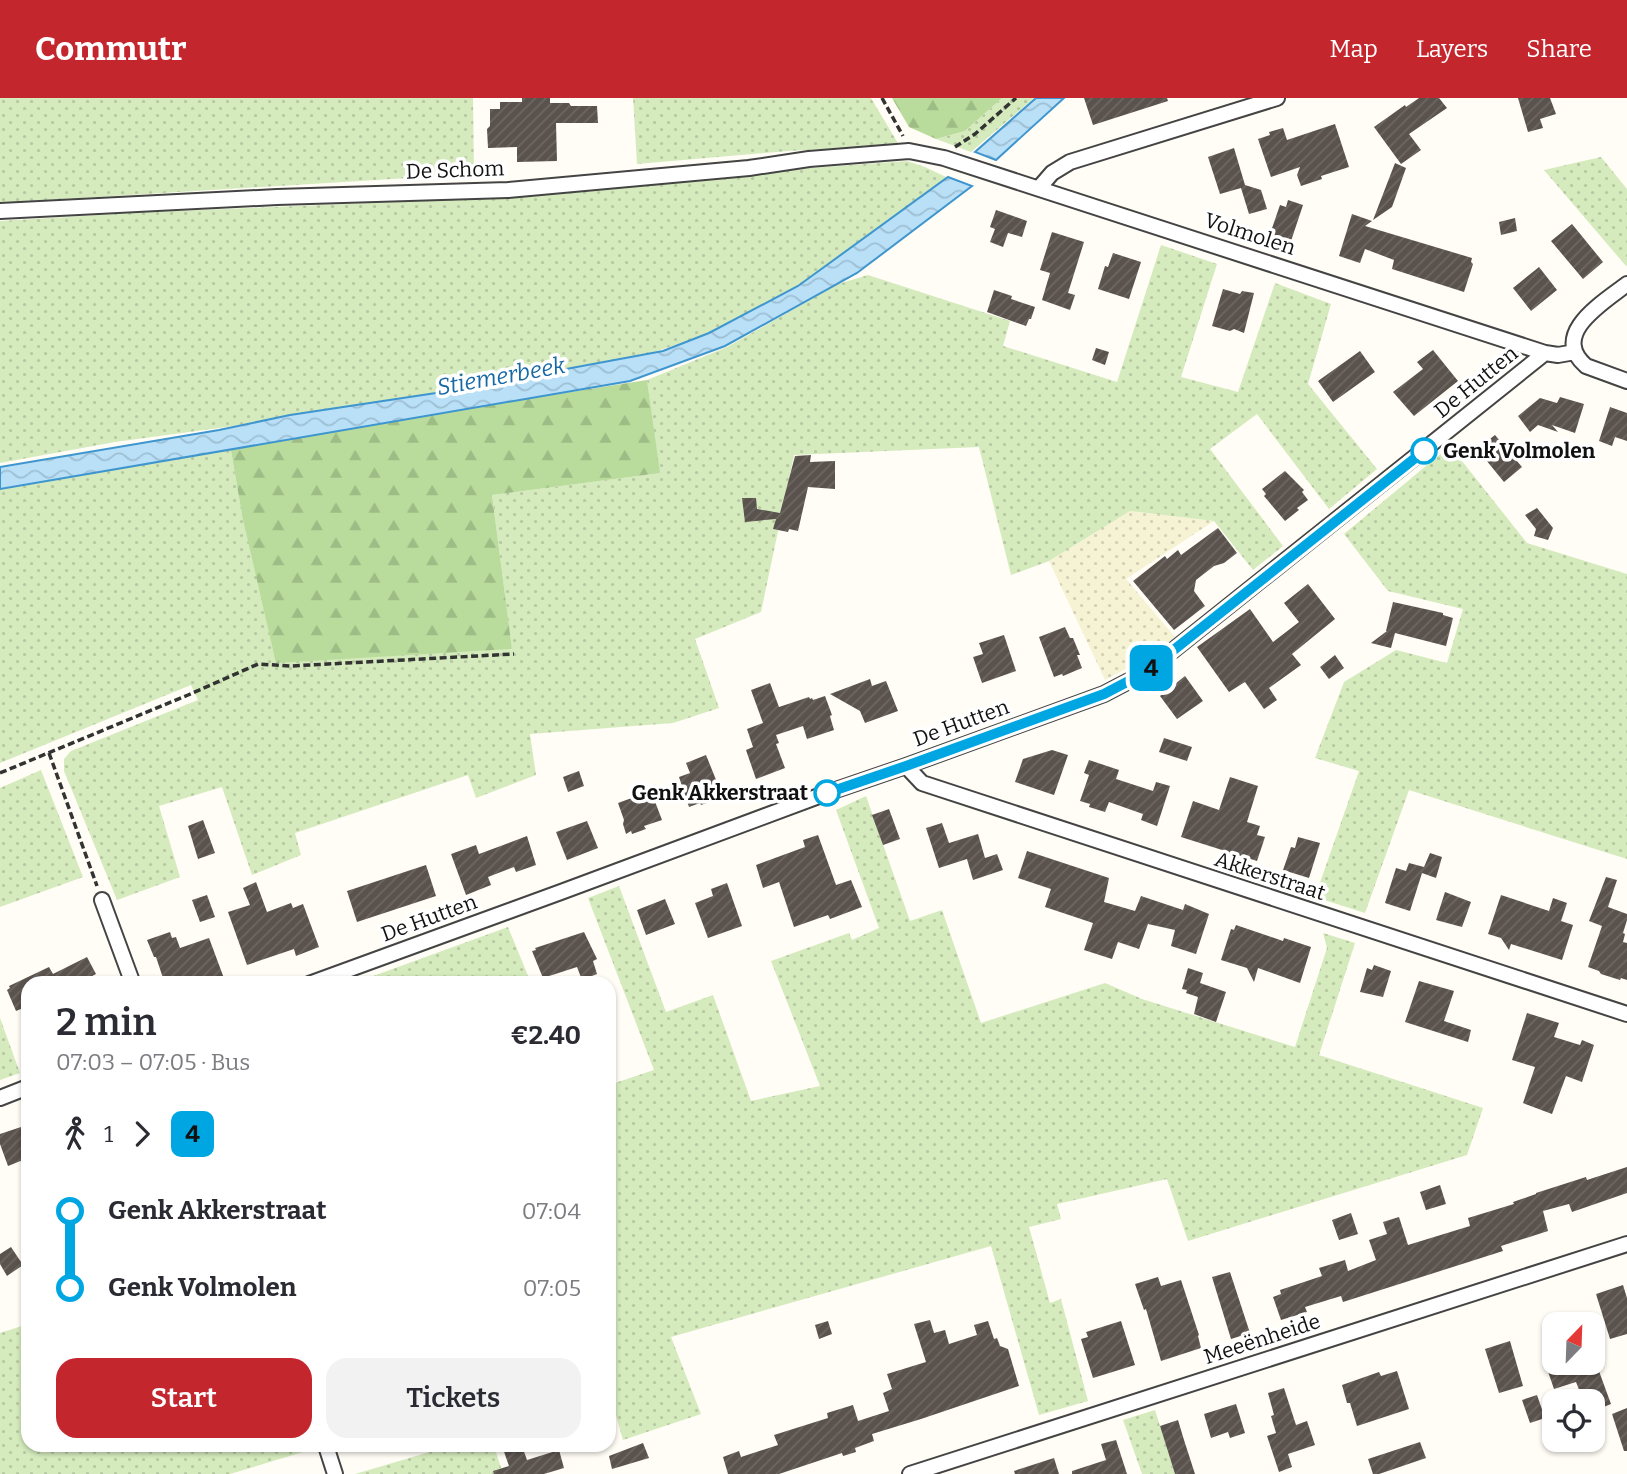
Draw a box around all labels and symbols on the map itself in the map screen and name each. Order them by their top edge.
street label: De Schom [405,155,505,185]
street label: Volmolen [1201,207,1299,261]
street label: De Hutten [1429,340,1523,424]
water label: Stiemerbeek [435,351,568,401]
marker: Genk Volmolen [1411,438,1437,464]
place label: Genk Volmolen [1443,438,1596,464]
line badge: 4 [1128,645,1174,691]
street label: De Hutten [910,694,1012,752]
place label: Genk Akkerstraat [632,780,809,806]
marker: Genk Akkerstraat [814,780,840,806]
street label: Akkerstraat [1211,846,1329,906]
street label: De Hutten [378,889,480,947]
street label: Meeënheide [1200,1308,1324,1370]
north arrow [1542,1312,1605,1376]

